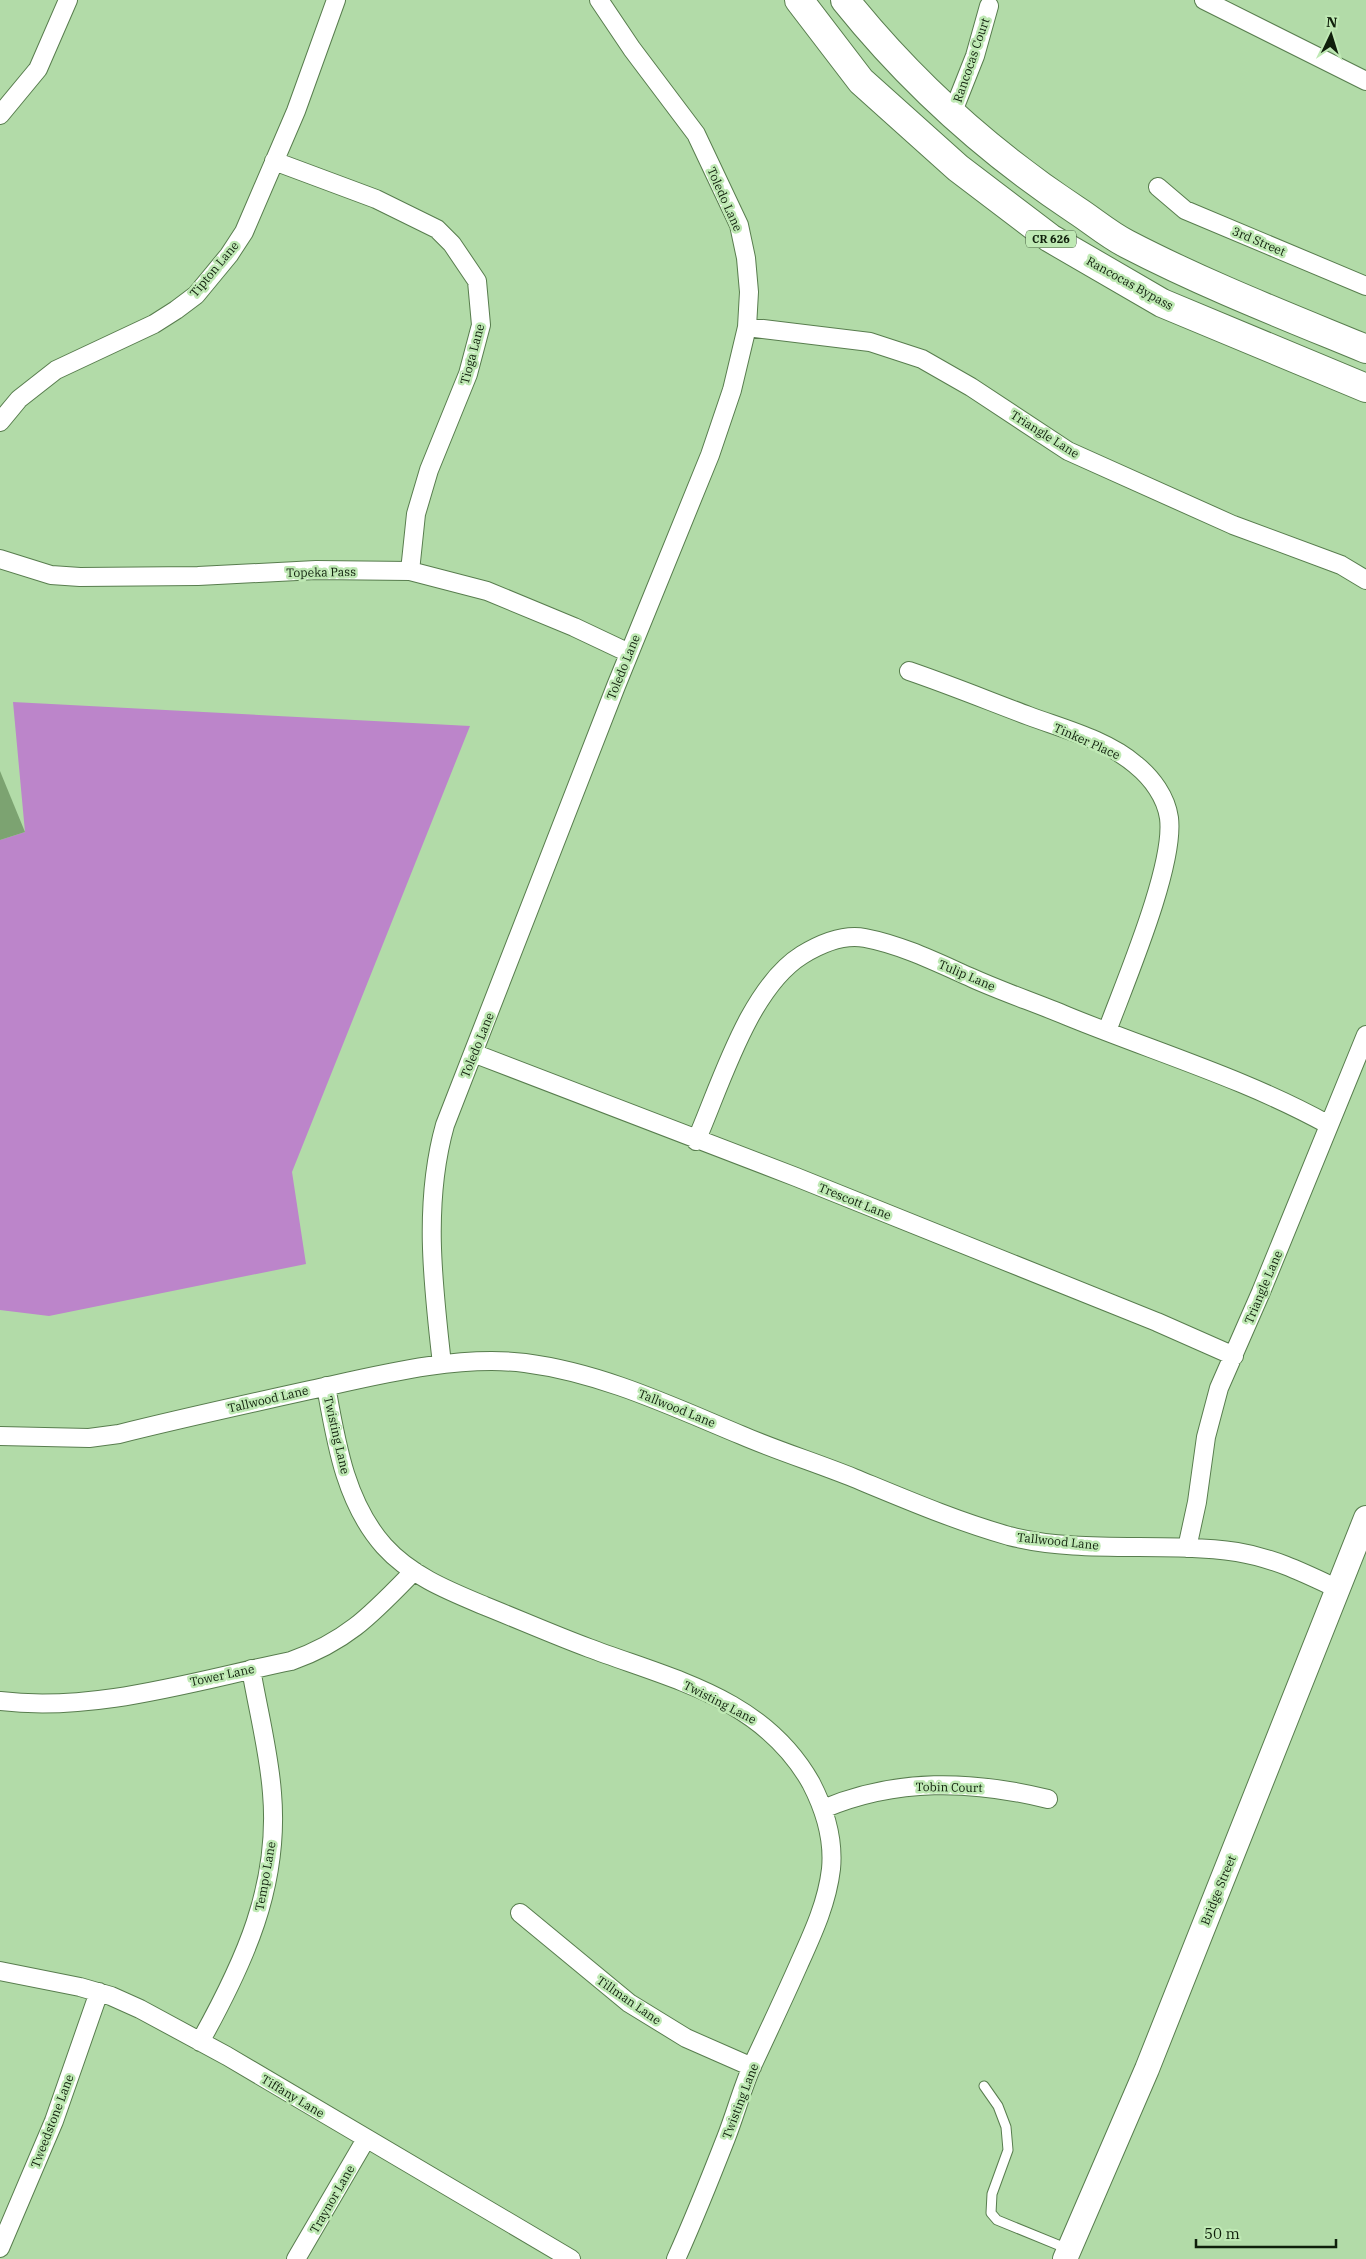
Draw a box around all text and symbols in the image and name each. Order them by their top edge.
north arrow [1306,10,1356,60]
text: N [1326,13,1338,31]
street label: Rancocas Court [950,16,992,104]
street label: Toledo Lane [704,165,746,233]
street label: 3rd Street [1230,223,1288,259]
road number: CR 626 [1026,230,1076,248]
street label: Tipton Lane [186,238,242,300]
street label: Rancocas Bypass [1084,253,1176,313]
street label: Tioga Lane [457,322,487,386]
street label: Triangle Lane [1008,407,1082,461]
street label: Topeka Pass [286,564,356,580]
street label: Toledo Lane [603,632,643,702]
street label: Tinker Place [1052,720,1122,762]
street label: Tulip Lane [936,956,998,994]
street label: Toledo Lane [457,1010,497,1080]
street label: Trescott Lane [816,1180,894,1222]
street label: Triangle Lane [1241,1248,1285,1326]
street label: Tallwood Lane [226,1382,310,1416]
street label: Tallwood Lane [636,1386,718,1430]
street label: Twisting Lane [321,1395,353,1475]
street label: Tallwood Lane [1016,1529,1100,1553]
street label: Tower Lane [188,1661,256,1689]
street label: Twisting Lane [681,1677,759,1727]
street label: Tobin Court [915,1779,983,1795]
street label: Tempo Lane [252,1840,278,1912]
street label: Bridge Street [1197,1853,1239,1927]
street label: Tillman Lane [594,1972,664,2028]
street label: Twisting Lane [719,2061,761,2141]
street label: Tiffany Lane [259,2071,327,2121]
street label: Tweedstone Lane [27,2072,77,2170]
street label: Traynor Lane [306,2162,358,2236]
scale bar [1196,2216,1336,2248]
text: 50 m [1204,2224,1240,2243]

